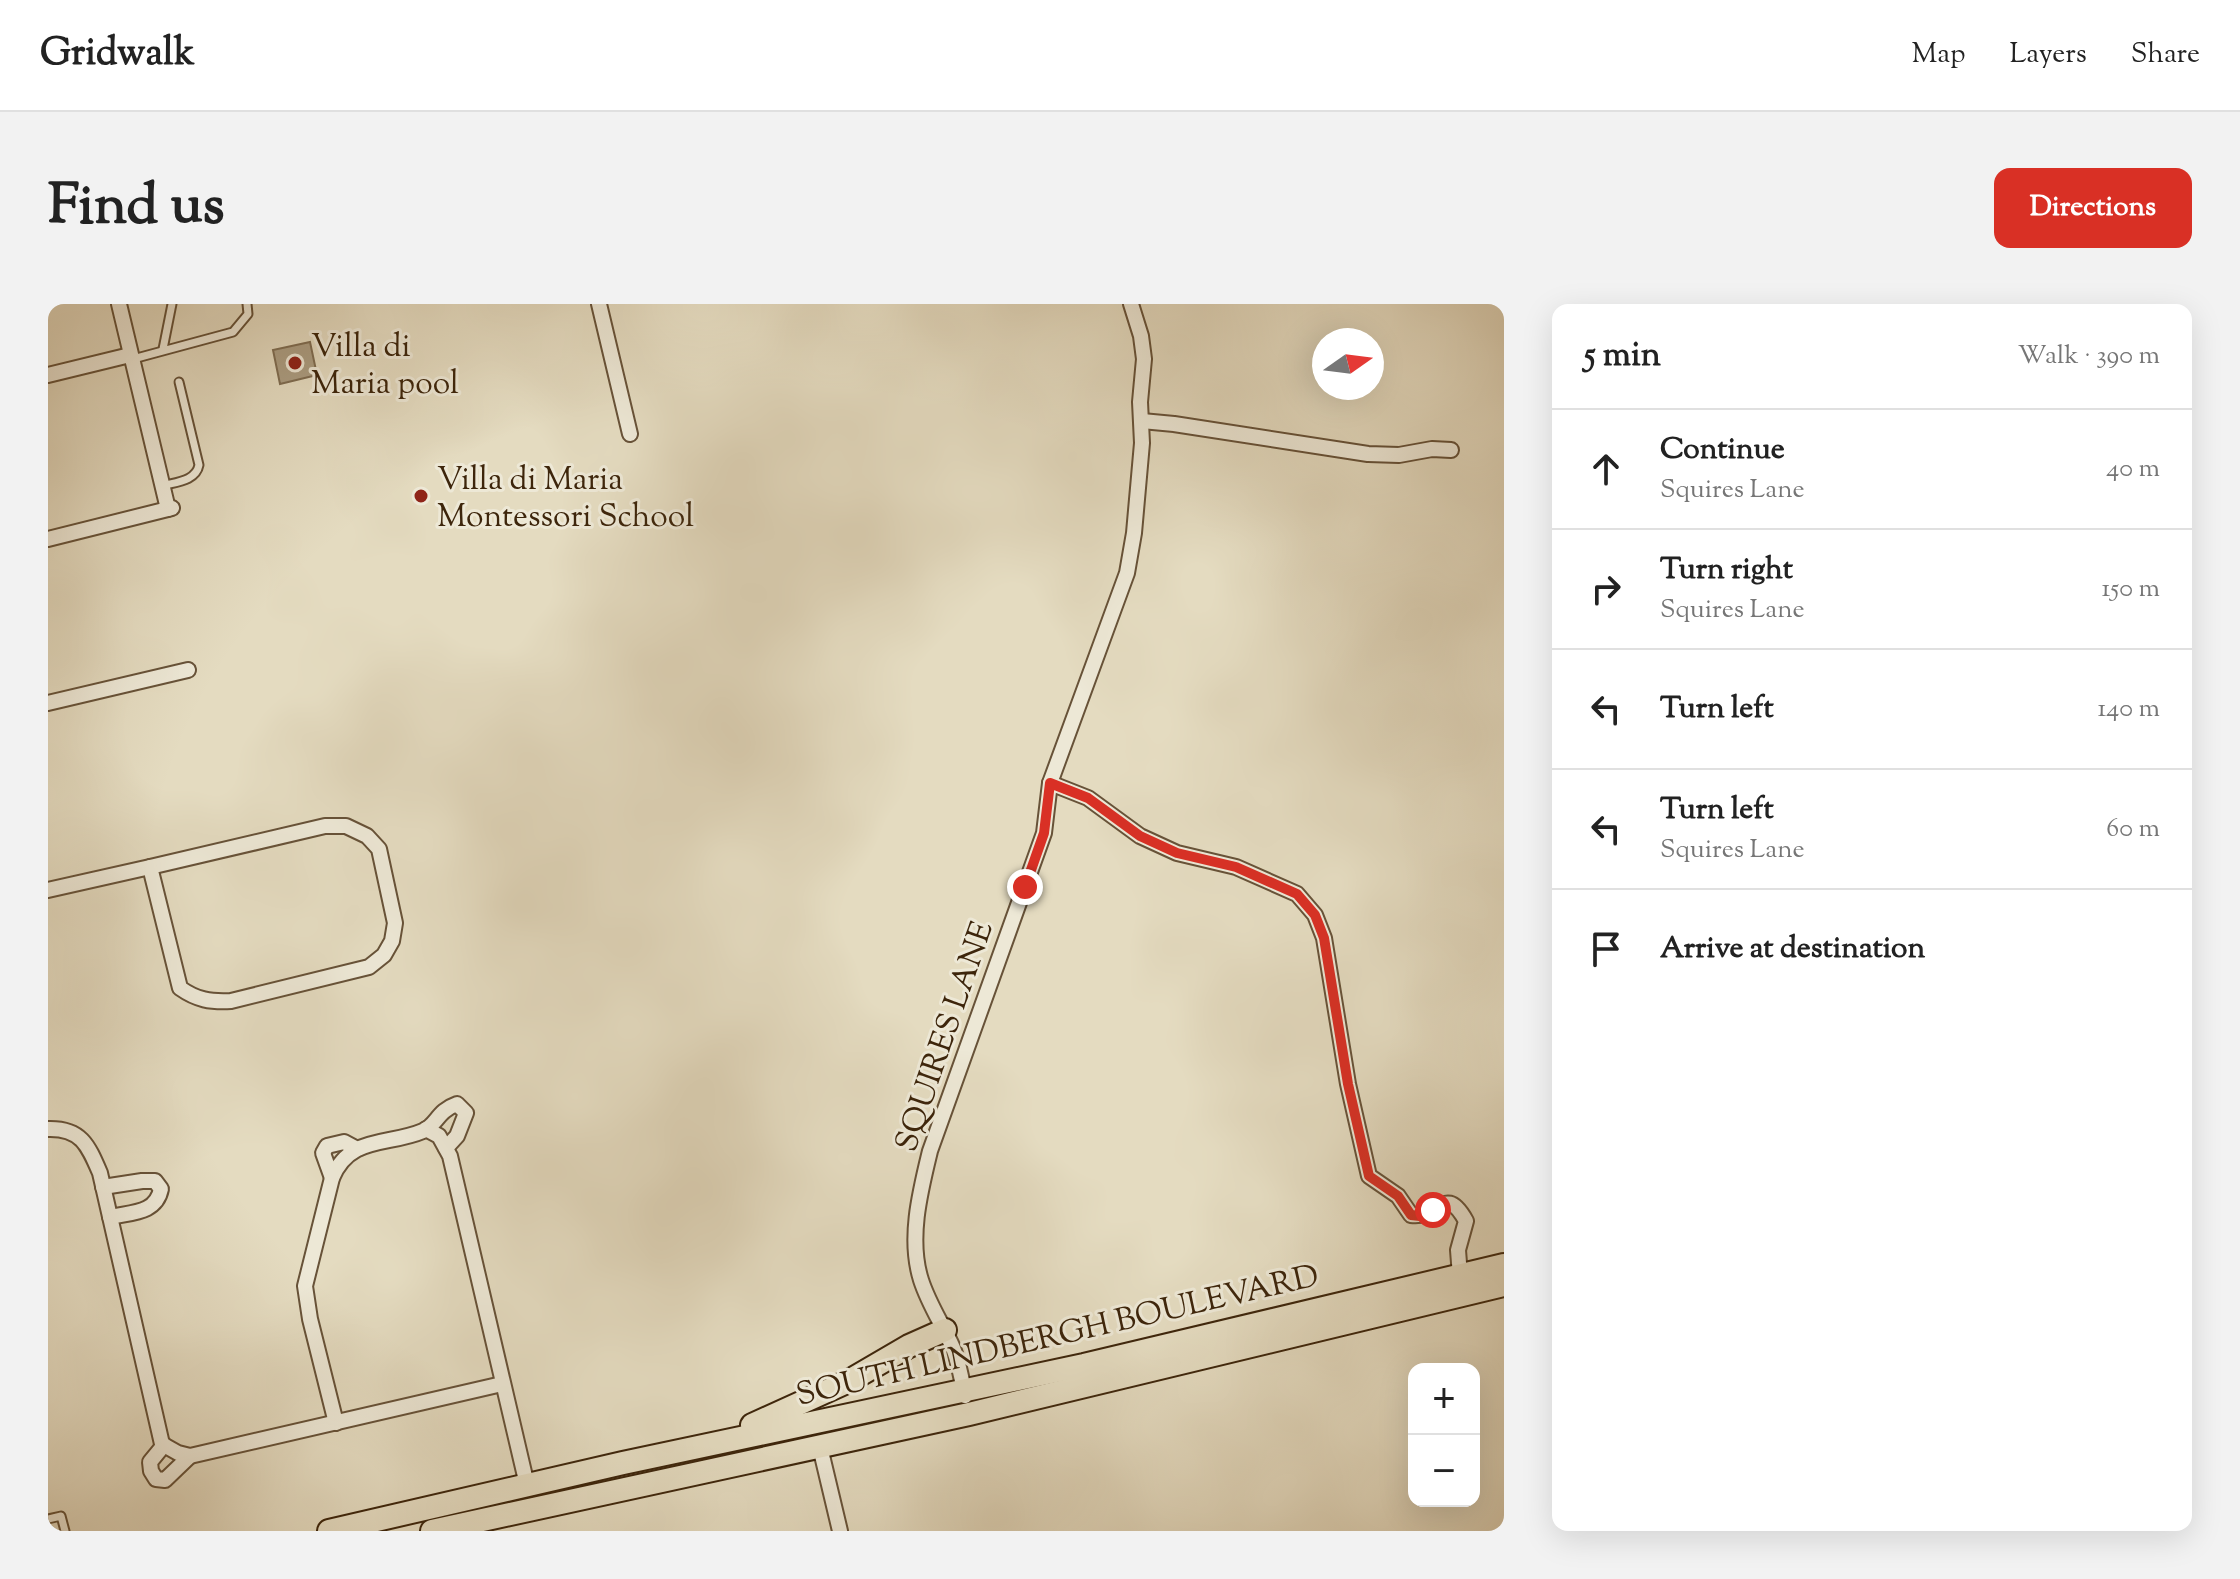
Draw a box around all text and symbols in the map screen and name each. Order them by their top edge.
text: Gridwalk [40,28,195,82]
text: Map [1912,35,1965,75]
text: Layers [2009,35,2087,75]
text: Share [2131,35,2200,75]
text: Find us [48,168,224,249]
button: Directions [1994,168,2192,248]
place label: Villa di Maria pool [311,325,459,408]
north arrow [1312,328,1384,400]
text: 5 min [1584,332,1661,381]
text: Walk · 390 m [2018,338,2160,375]
marker: Villa di Maria pool [286,354,304,372]
text: Continue [1660,429,1785,472]
icon: ahead [1584,447,1628,491]
text: 40 m [2106,451,2160,488]
place label: Villa di Maria Montessori School [437,458,694,541]
text: Squires Lane [1660,472,1805,509]
marker: Villa di Maria Montessori School [412,487,430,505]
text: Turn right [1660,549,1793,592]
icon: right [1584,567,1628,611]
text: 150 m [2101,571,2160,608]
text: Squires Lane [1660,592,1805,629]
icon: left [1584,687,1628,731]
text: Turn left [1660,688,1774,731]
text: 140 m [2097,691,2160,728]
text: Turn left [1660,789,1774,832]
icon: left [1584,807,1628,851]
text: 60 m [2106,811,2160,848]
text: Squires Lane [1660,832,1805,869]
route end [1007,869,1043,905]
street label: SQUIRES LANE [885,916,1007,1158]
icon: arrive [1584,927,1628,971]
text: Arrive at destination [1660,928,1925,971]
route start [1415,1192,1451,1228]
street label: SOUTH LINDBERGH BOULEVARD [792,1254,1324,1420]
map controls [1408,1363,1480,1507]
button: + [1408,1363,1480,1435]
button: − [1408,1435,1480,1507]

